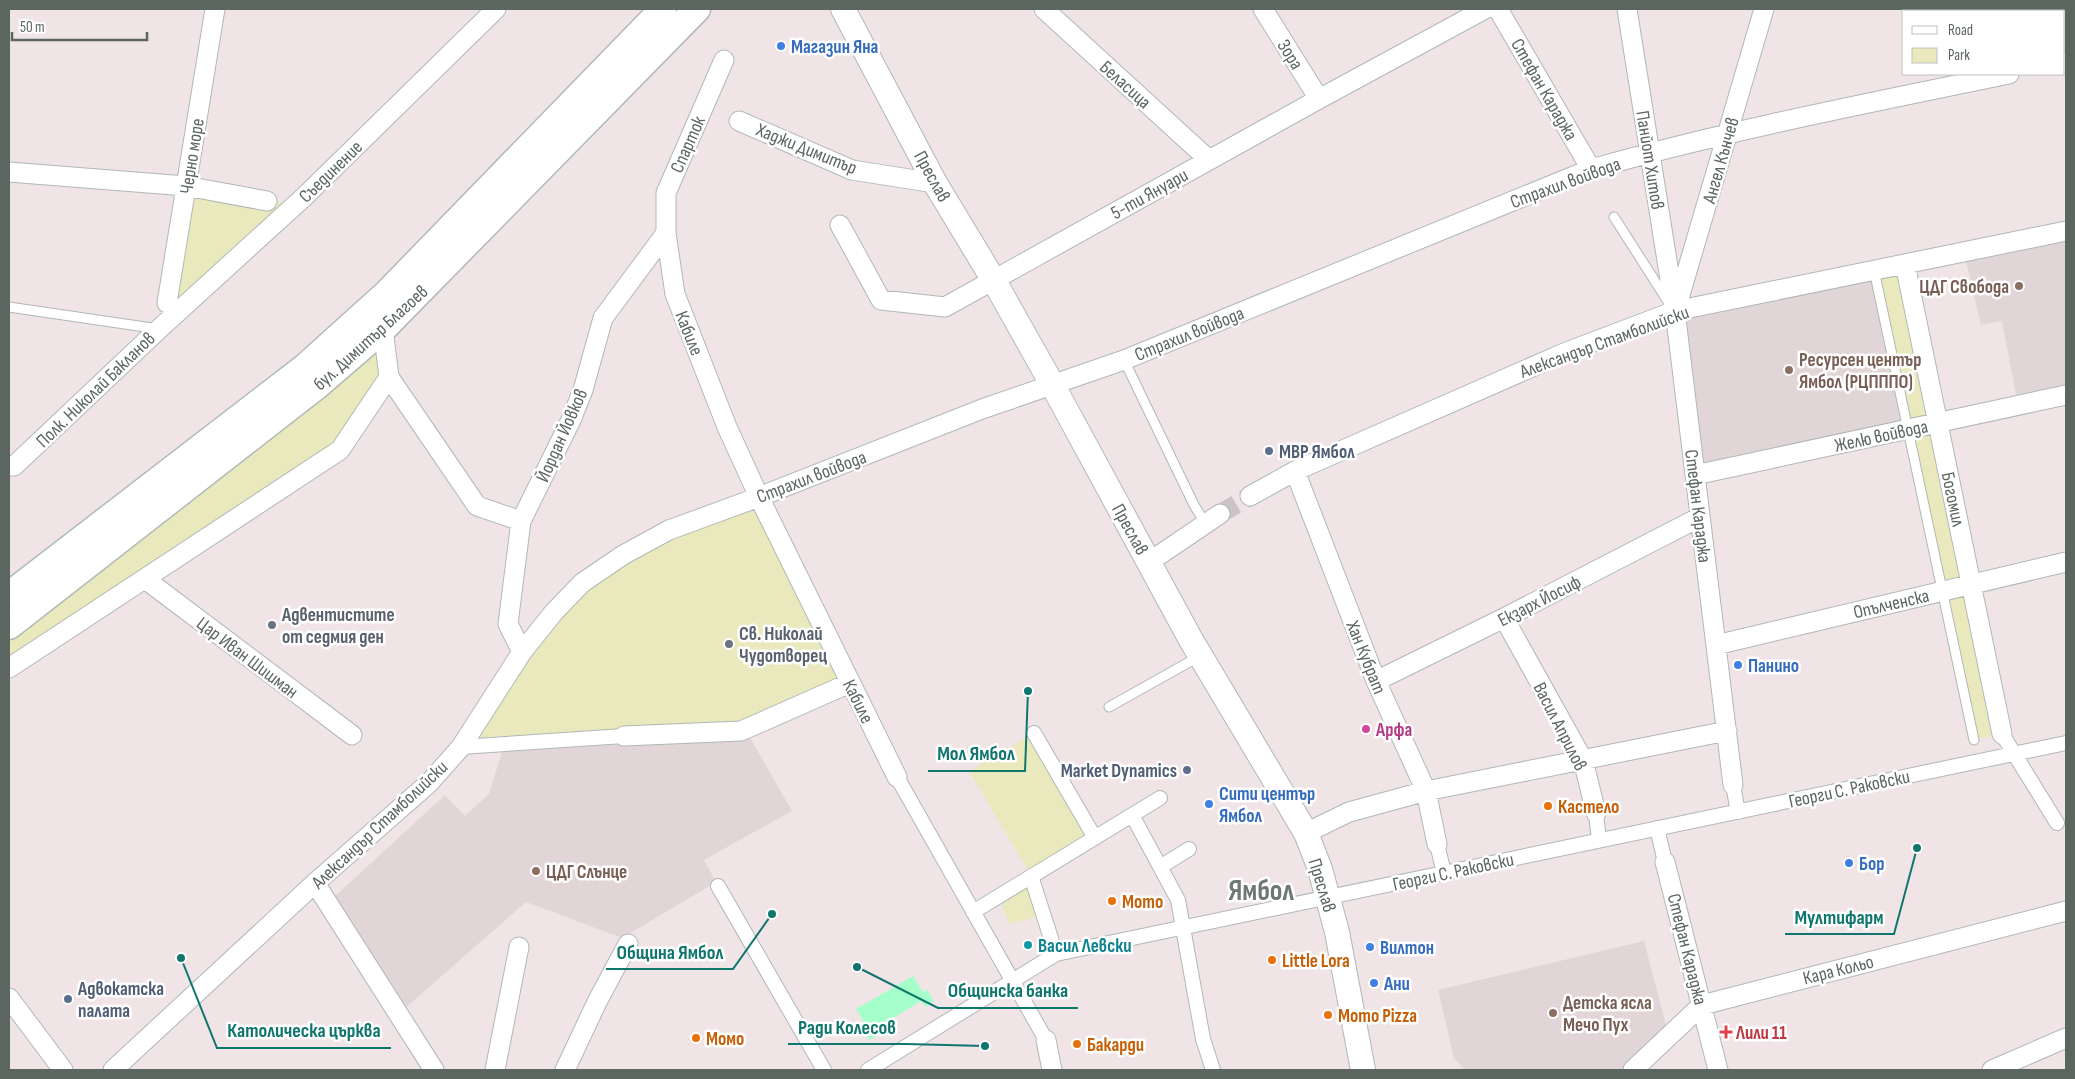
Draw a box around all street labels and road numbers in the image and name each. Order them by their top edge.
street label: Зора [1272,35,1308,74]
street label: Стефан Караджа [1505,35,1582,145]
street label: Беласица [1095,56,1155,114]
street label: Панйот Хитов [1630,109,1669,211]
street label: Спарток [666,112,711,177]
street label: Ангел Кънчев [1698,115,1745,207]
street label: Черно море [175,117,210,196]
street label: Хаджи Димитър [752,118,860,180]
street label: Съединение [294,136,368,208]
street label: Преслав [908,147,955,206]
street label: Страхил войвода [1507,153,1624,214]
street label: 5-ти Януари [1107,164,1192,225]
street label: бул. Димитър Благоев [309,281,433,396]
street label: Александър Стамболийски [1516,301,1692,384]
street label: Страхил войвода [1131,302,1248,367]
street label: Кабиле [669,308,708,359]
street label: Полк. Николай Бакланов [32,327,160,453]
street label: Йордан Йовков [532,385,593,486]
street label: Желю войвода [1832,415,1930,458]
street label: Страхил войвода [753,446,870,509]
street label: Стефан Караджа [1679,448,1716,564]
street label: Богомил [1936,470,1970,529]
street label: Преслав [1106,500,1153,559]
street label: Екзарх Йосиф [1494,571,1585,632]
street label: Опълченска [1851,585,1932,624]
street label: Цар Иван Шишман [192,613,302,704]
street label: Хан Кубрат [1340,617,1391,698]
street label: Кабиле [837,676,878,727]
street label: Васил Априлов [1528,679,1592,775]
street label: Александър Стамболийски [306,756,453,895]
street label: Георги С. Раковски [1787,765,1912,814]
street label: Георги С. Раковски [1391,848,1516,897]
street label: Преслав [1303,856,1341,915]
street label: Стефан Караджа [1662,891,1711,1007]
street label: Кара Кольо [1801,951,1876,990]

